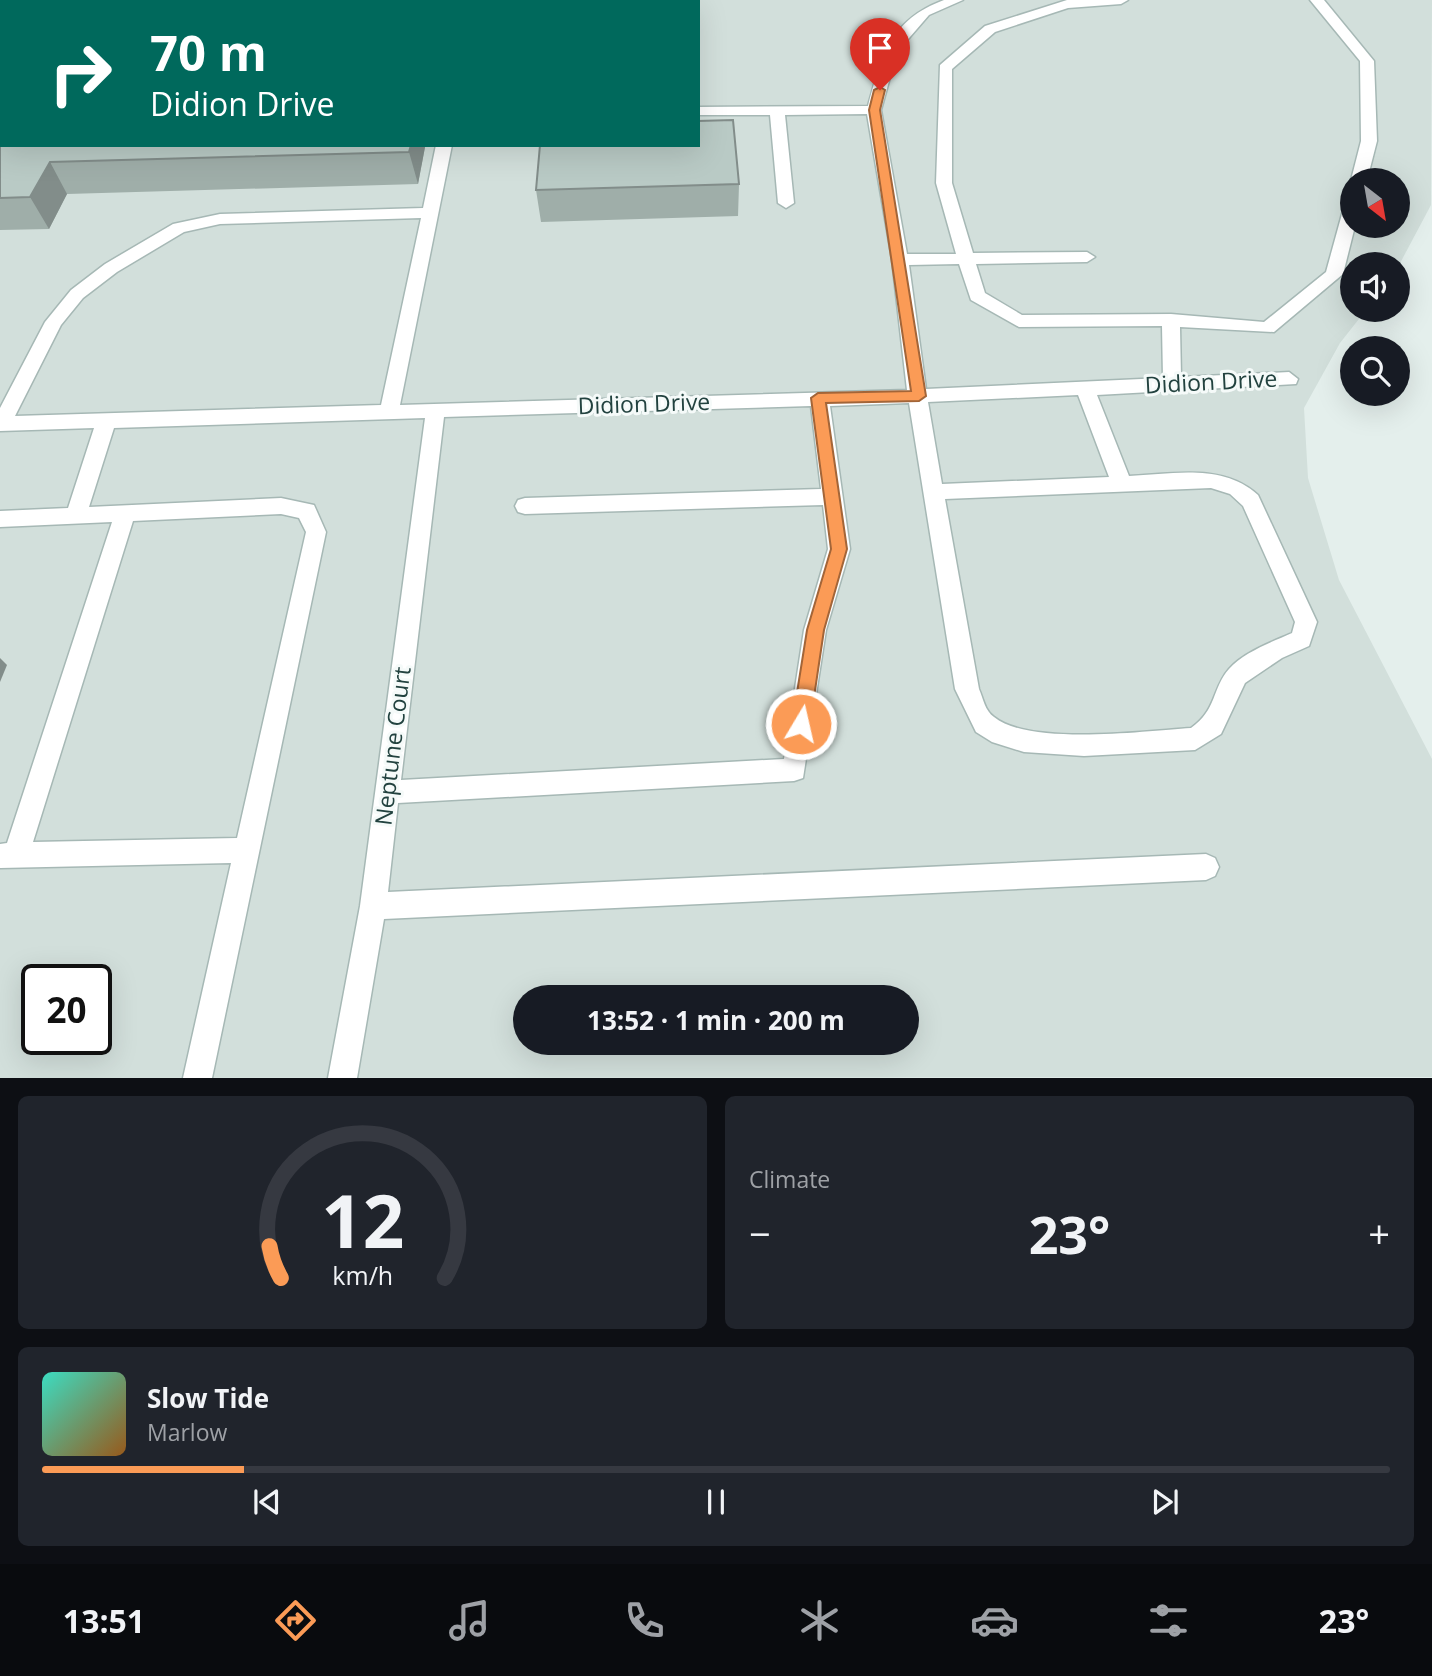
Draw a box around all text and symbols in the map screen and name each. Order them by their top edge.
pin [850,18,910,90]
text: 70 m [150,19,267,85]
icon: right [35,28,126,119]
icon: arrive [861,29,899,67]
text: Didion Drive [150,82,334,125]
north arrow [1340,168,1410,238]
map controls [1340,168,1410,406]
button: sound [1340,252,1410,322]
button: search [1340,336,1410,406]
street label: Didion Drive [1144,362,1278,400]
street label: Didion Drive [577,385,711,421]
street label: Neptune Court [366,665,418,827]
position arrow [764,687,838,761]
speed limit sign: 20 [21,964,112,1055]
text: 13:52 · 1 min · 200 m [587,1002,845,1038]
text: Climate [749,1163,830,1195]
text: 12 [321,1171,404,1270]
text: 23° [1029,1198,1110,1269]
text: − [749,1207,771,1259]
text: + [1368,1207,1390,1259]
text: km/h [332,1258,393,1292]
text: Slow Tide [147,1380,269,1416]
text: Marlow [147,1416,227,1448]
icon: previous [248,1483,286,1521]
icon: pause [697,1483,735,1521]
icon: next [1146,1483,1184,1521]
icon: directions [271,1596,320,1645]
icon: music [445,1596,494,1645]
icon: phone [620,1596,669,1645]
icon: climate [795,1596,844,1645]
icon: car [970,1596,1019,1645]
icon: filters [1144,1596,1193,1645]
text: 13:51 [63,1599,145,1642]
text: 23° [1319,1599,1369,1642]

